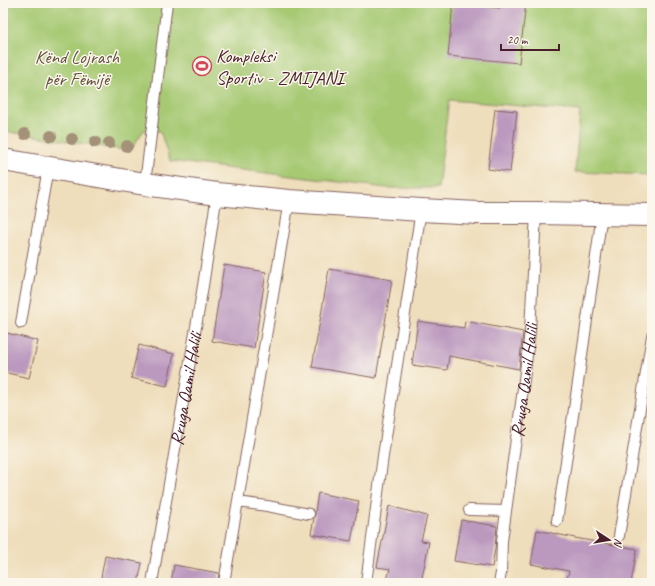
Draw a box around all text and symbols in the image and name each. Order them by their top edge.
scale bar [501,26,559,52]
text: 20 m [507,32,529,48]
place label: Kompleksi Sportiv - ZMIJANI [216,44,348,90]
park label: Kënd Lojrash për Fëmijë [35,45,120,91]
sports icon: Kompleksi Sportiv - ZMIJANI [191,55,213,77]
street label: Rruga Qamil Halili [505,321,543,438]
street label: Rruga Qamil Halili [165,328,208,447]
north arrow [589,520,629,560]
text: N [611,537,626,549]

